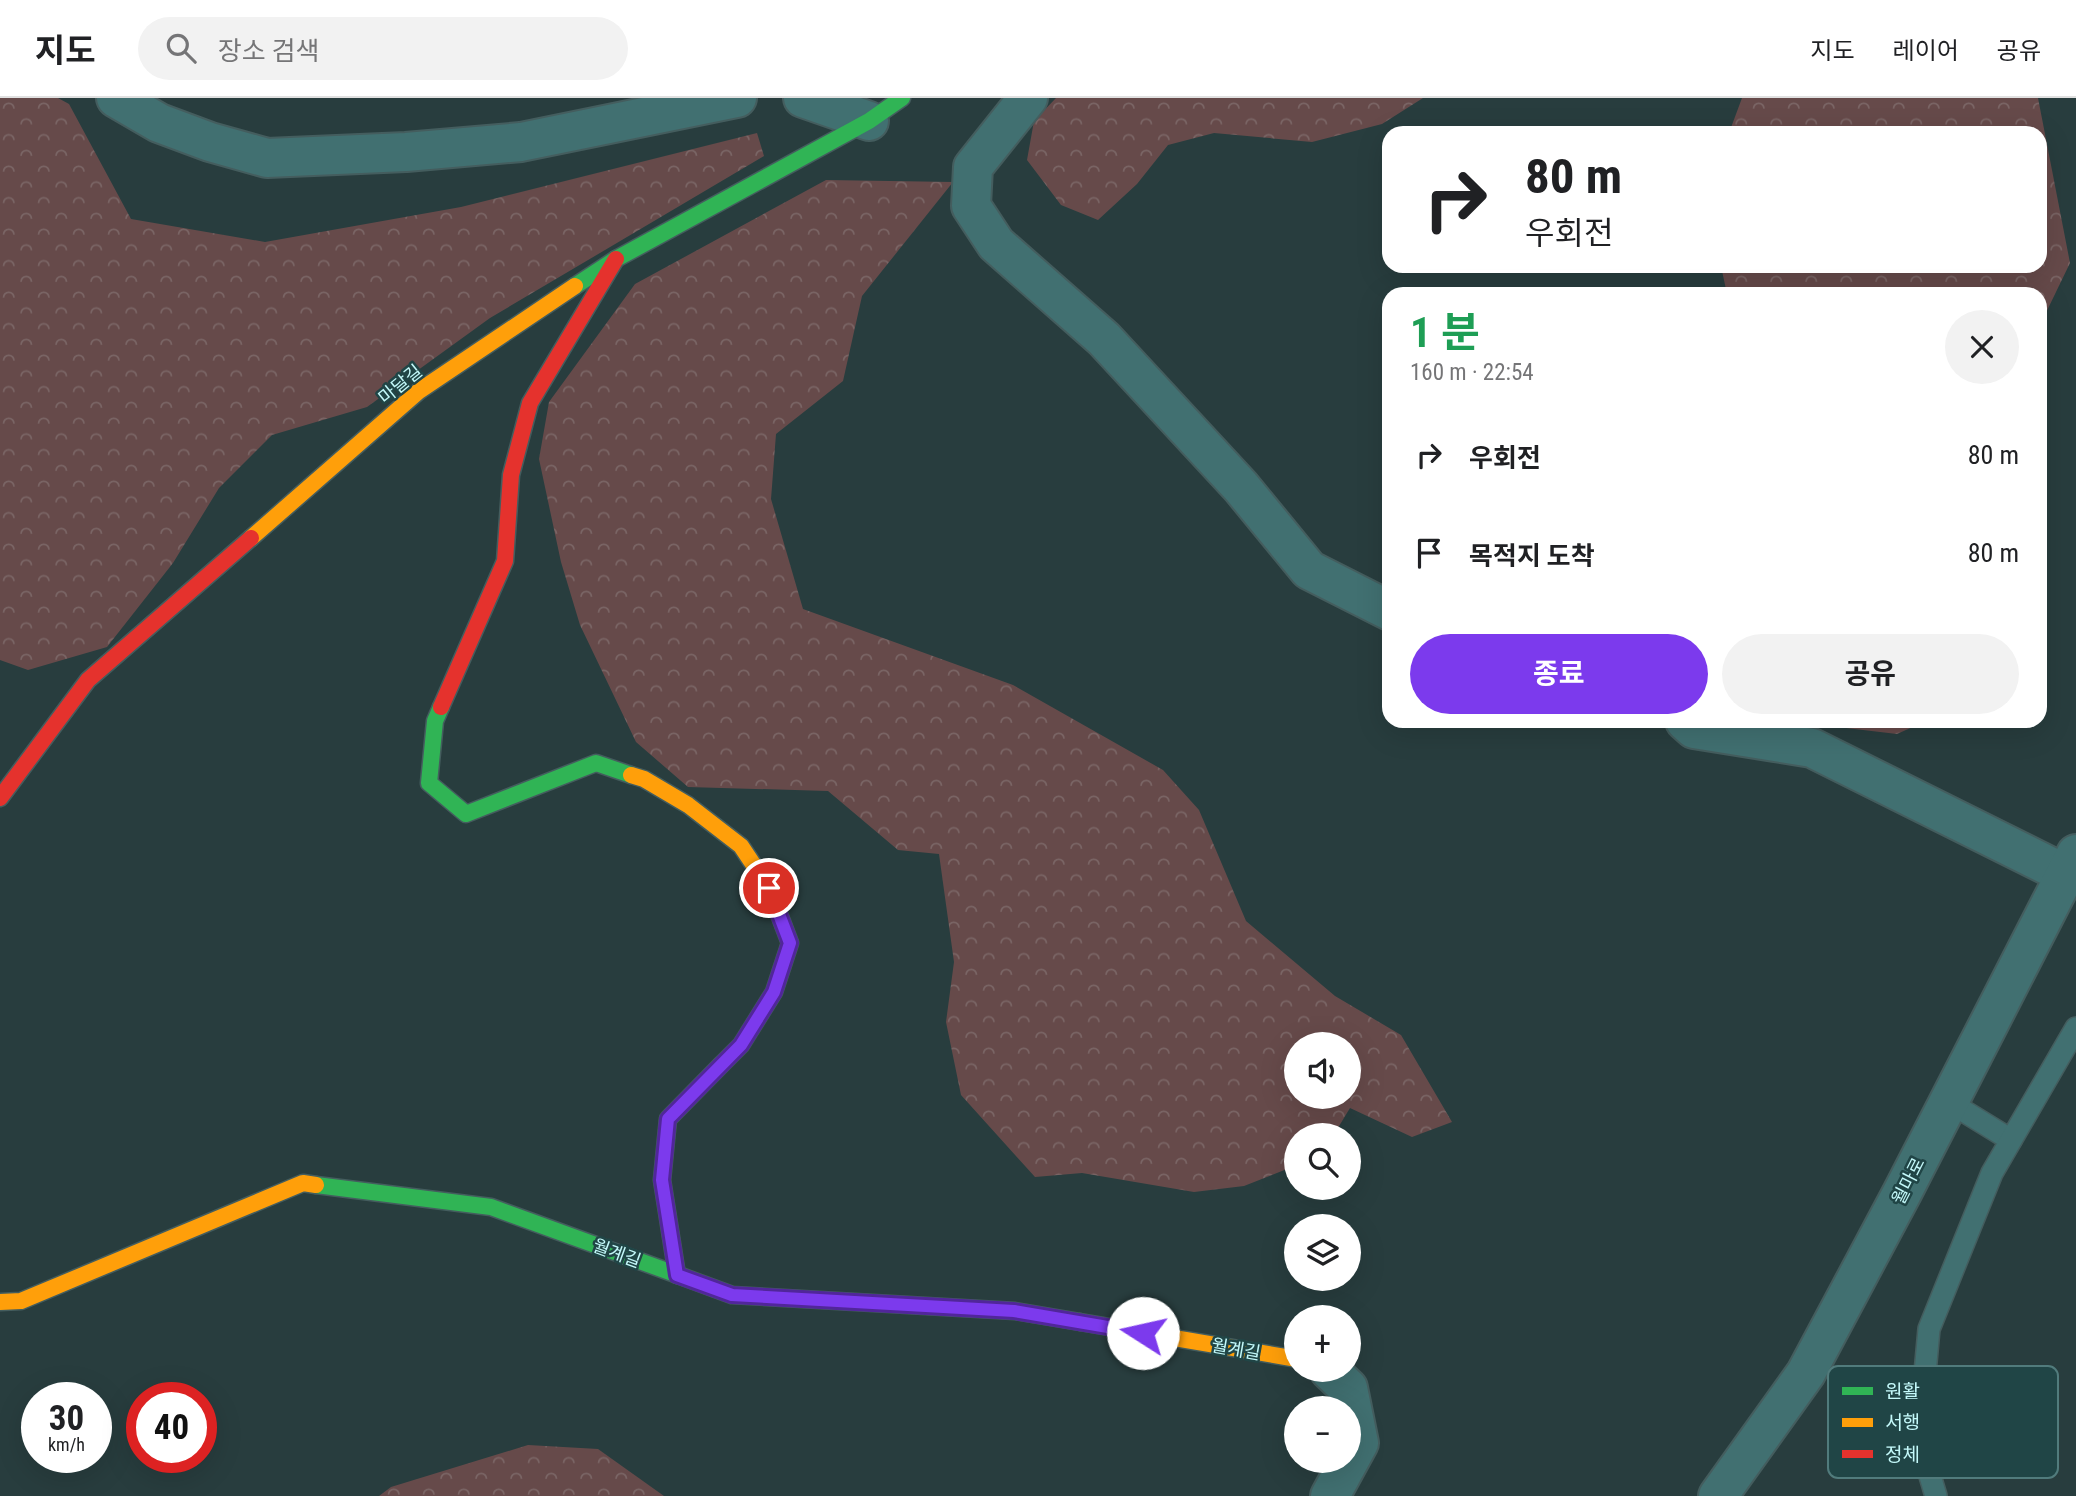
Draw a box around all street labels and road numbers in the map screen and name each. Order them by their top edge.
street label: 마달길 [374,360,426,408]
street label: 월마로 [1887,1154,1929,1208]
street label: 월계길 [590,1235,644,1271]
street label: 월계길 [1210,1334,1262,1364]

